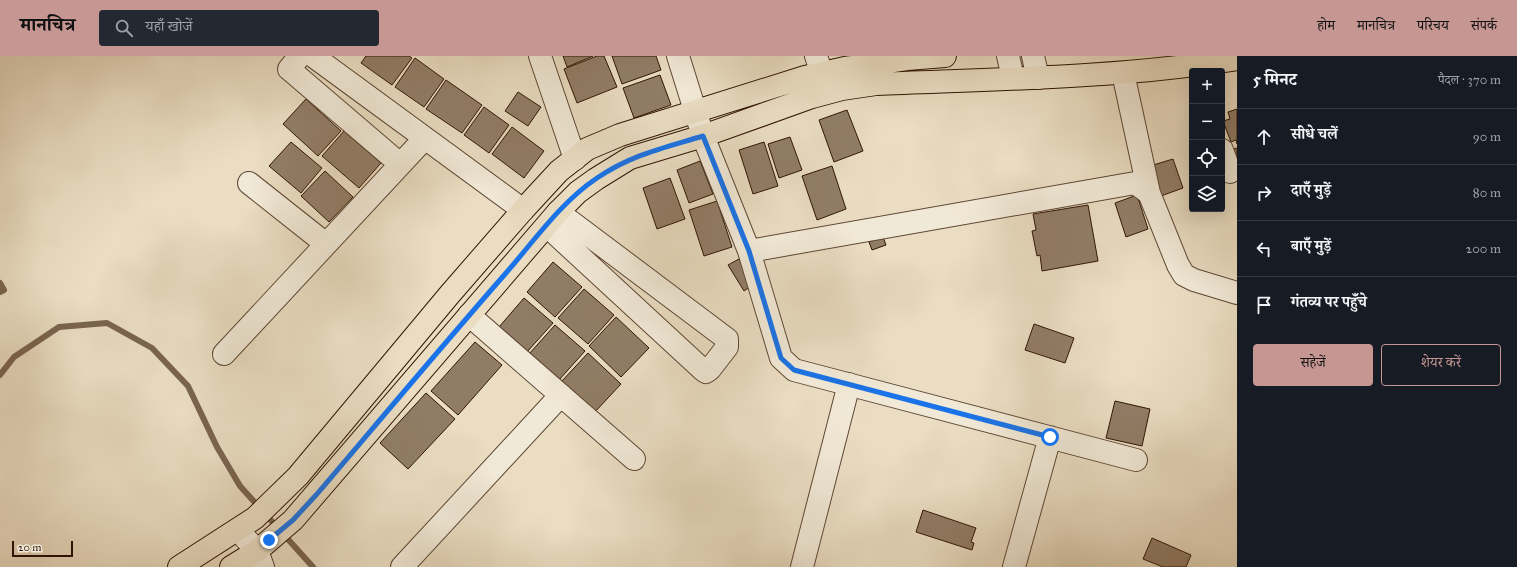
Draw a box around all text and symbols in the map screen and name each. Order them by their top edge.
search box [99,10,379,46]
text: मानचित्र [20,13,75,36]
icon: search [113,17,135,39]
text: यहाँ खोजें [145,17,192,35]
text: होम [1317,17,1335,34]
text: मानचित्र [1357,17,1395,34]
text: परिचय [1417,17,1449,34]
text: संपर्क [1471,17,1497,34]
map controls [1189,68,1225,212]
button: + [1189,68,1225,104]
text: 5 मिनट [1253,69,1297,90]
text: पैदल · 370 m [1438,72,1501,88]
button: − [1189,104,1225,140]
text: सीधे चलें [1291,125,1338,143]
icon: ahead [1253,126,1275,148]
text: 90 m [1473,129,1501,145]
button: locate [1189,140,1225,176]
button: layers [1189,176,1225,212]
text: दाएँ मुड़ें [1291,181,1331,199]
icon: right [1253,182,1275,204]
text: 80 m [1473,185,1501,201]
text: बाएँ मुड़ें [1291,237,1331,255]
icon: left [1253,238,1275,260]
text: 200 m [1466,241,1501,257]
text: गंतव्य पर पहुँचे [1291,293,1367,311]
icon: arrive [1253,294,1275,316]
button: सहेजें [1253,344,1373,386]
button: शेयर करें [1381,344,1501,386]
route start [1041,428,1059,446]
route end [260,531,278,549]
scale bar [12,539,73,558]
text: 20 m [18,541,41,554]

